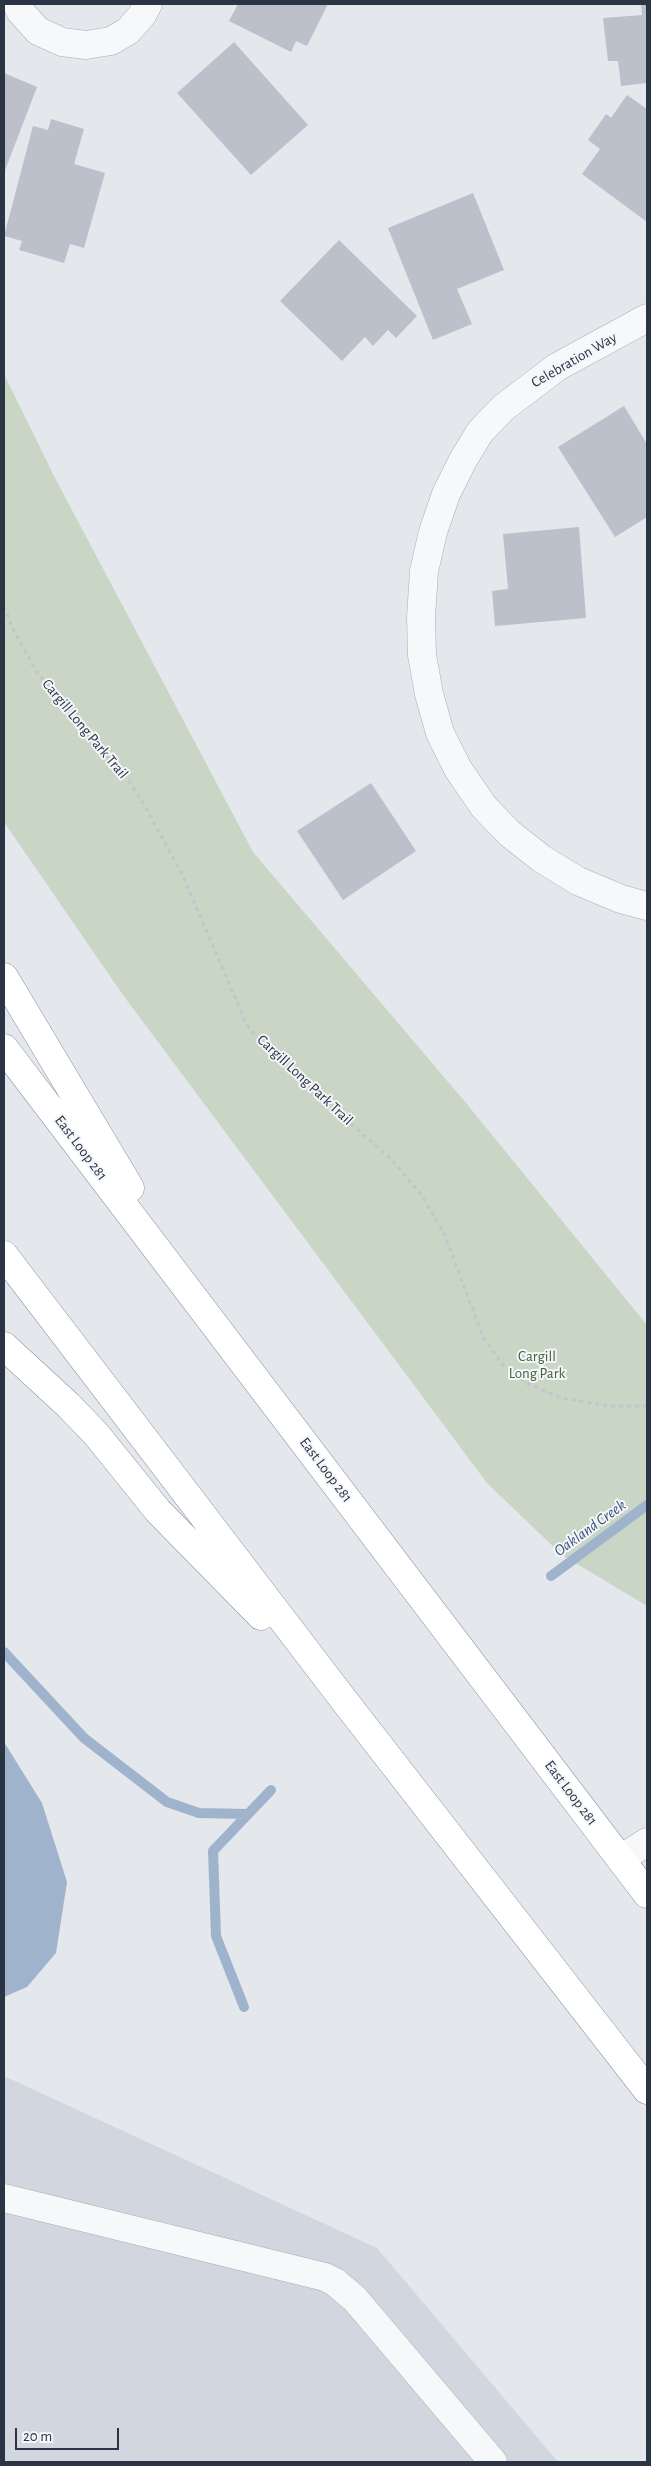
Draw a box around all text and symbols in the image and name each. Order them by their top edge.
street label: Celebration Way [528,328,620,392]
street label: Cargill Long Park Trail [38,675,132,783]
street label: Cargill Long Park Trail [253,1031,357,1129]
street label: East Loop 281 [51,1112,111,1184]
park label: Cargill Long Park [509,1347,565,1382]
street label: East Loop 281 [296,1434,356,1506]
water label: Oakland Creek [550,1495,630,1561]
street label: East Loop 281 [541,1757,601,1829]
scale bar [18,2418,121,2450]
text: 20 m [23,2429,52,2444]

